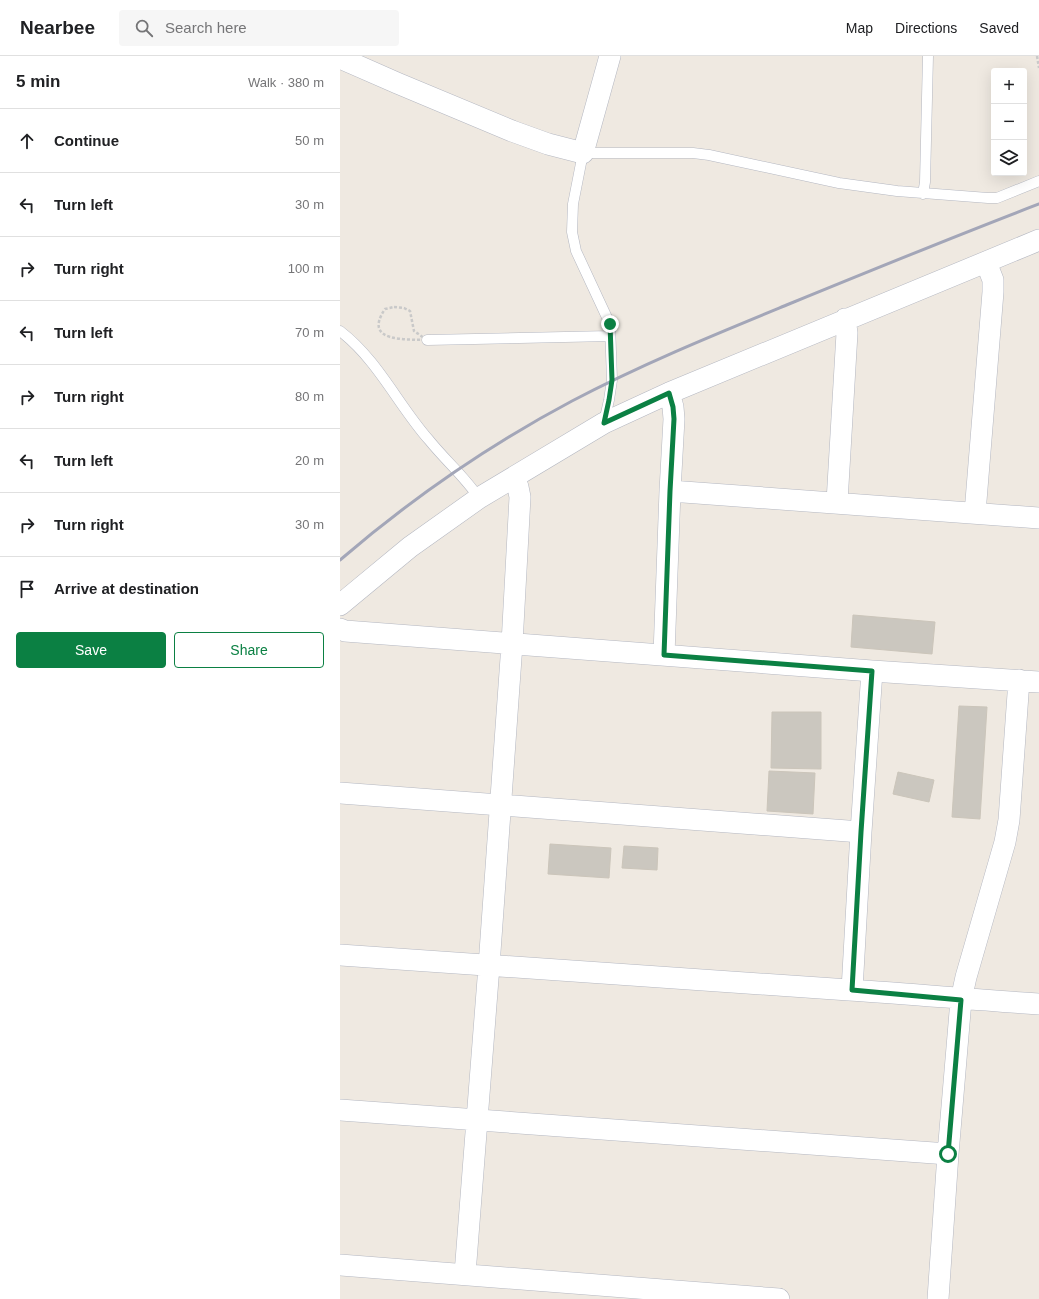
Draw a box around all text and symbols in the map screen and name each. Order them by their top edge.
search box [119,10,399,46]
text: Nearbee [20,17,95,38]
icon: search [133,17,155,39]
text: Search here [165,19,247,36]
text: Map [846,20,873,36]
text: Directions [895,20,957,36]
text: Saved [979,20,1019,36]
map controls [991,68,1027,176]
button: + [991,68,1027,104]
text: 5 min [16,72,60,91]
text: Walk · 380 m [248,75,324,90]
button: − [991,104,1027,140]
icon: ahead [16,130,38,152]
text: Continue [54,132,119,149]
text: 50 m [295,133,324,148]
button: layers [991,140,1027,176]
icon: left [16,194,38,216]
text: Turn left [54,196,113,213]
text: 30 m [295,197,324,212]
icon: right [16,258,38,280]
text: Turn right [54,260,124,277]
text: 100 m [288,261,324,276]
route end [601,315,619,333]
icon: left [16,322,38,344]
text: Turn left [54,324,113,341]
text: 70 m [295,325,324,340]
icon: right [16,386,38,408]
text: Turn right [54,388,124,405]
text: 80 m [295,389,324,404]
icon: left [16,450,38,472]
text: Turn left [54,452,113,469]
text: 20 m [295,453,324,468]
icon: right [16,514,38,536]
text: Turn right [54,516,124,533]
text: 30 m [295,517,324,532]
icon: arrive [16,578,38,600]
text: Arrive at destination [54,580,199,597]
button: Save [16,632,166,668]
button: Share [174,632,324,668]
route start [939,1145,957,1163]

